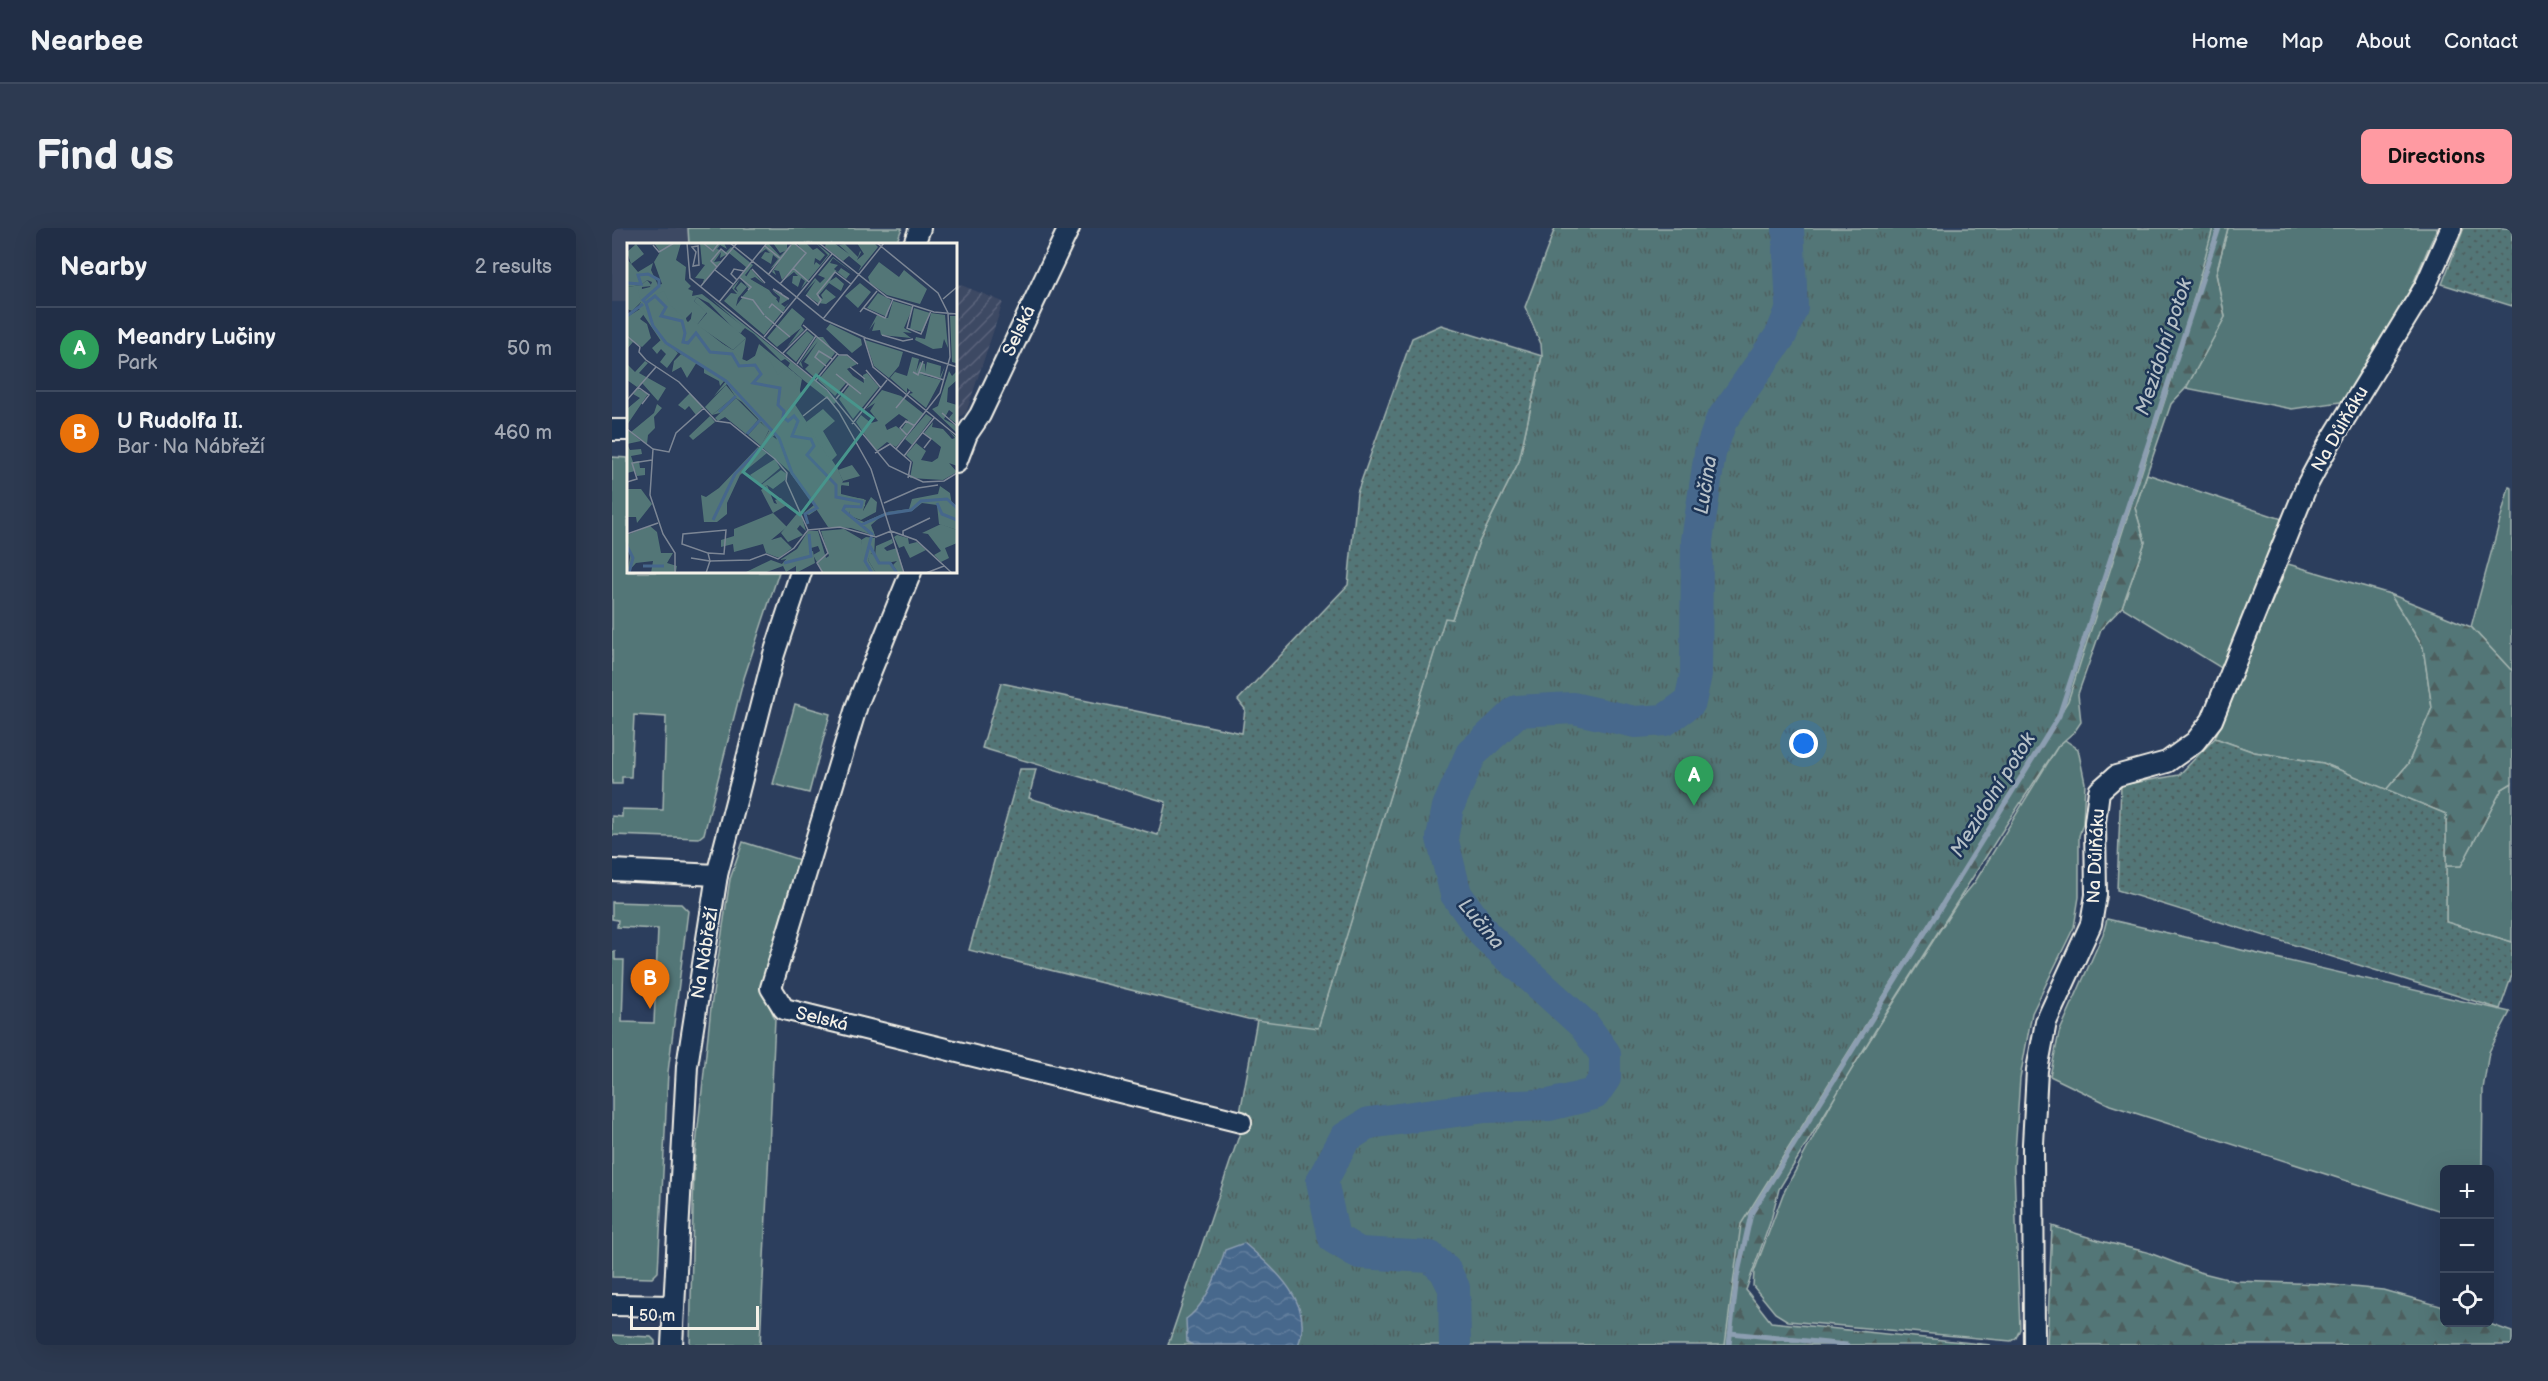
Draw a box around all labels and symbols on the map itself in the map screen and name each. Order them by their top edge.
inset map [627,243,957,573]
water label: Mezidolní potok [2131,275,2198,418]
street label: Selská [998,302,1040,360]
street label: Na Důlňáku [2307,383,2373,475]
water label: Lučina [1690,454,1722,516]
water label: Mezidolní potok [1945,727,2041,862]
your location [1789,729,1818,758]
pin: A [1674,756,1714,806]
street label: Na Důlňáku [2083,808,2109,904]
water label: Lučina [1453,894,1509,954]
street label: Na Nábřeží [687,905,723,1000]
pin: B [630,960,669,1009]
street label: Selská [794,1002,850,1036]
scale bar [630,1303,759,1330]

